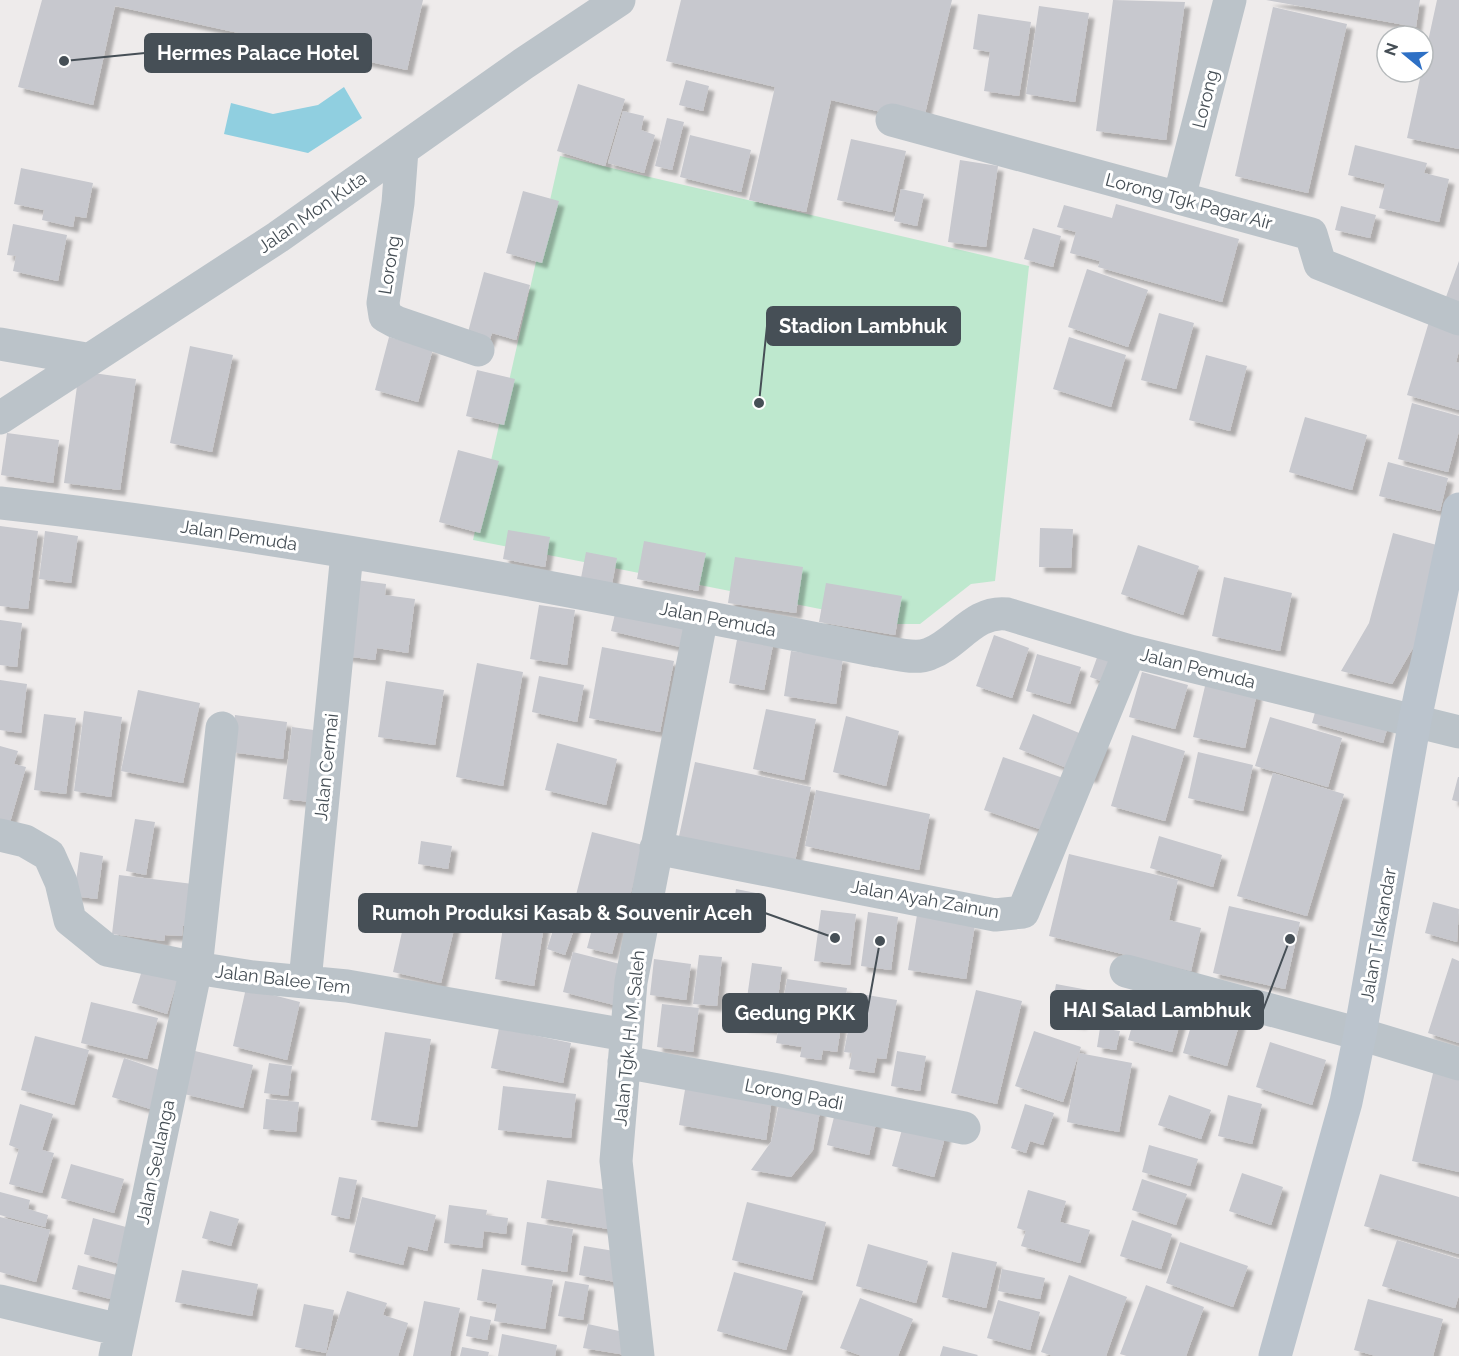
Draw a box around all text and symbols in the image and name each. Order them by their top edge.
north arrow [1375,24,1435,84]
callout: Hermes Palace Hotel [145,34,371,72]
text: N [1380,40,1402,58]
text: Hermes Palace Hotel [157,41,360,65]
street label: Lorong [1188,68,1222,130]
street label: Jalan Mon Kuta [254,167,370,257]
street label: Lorong Tgk Pagar Air [1103,169,1275,234]
street label: Lorong [374,234,404,296]
callout: Stadion Lambhuk [767,307,960,345]
text: Stadion Lambhuk [779,314,948,338]
street label: Jalan Pemuda [179,515,299,555]
street label: Jalan Pemuda [658,597,778,641]
street label: Jalan Pemuda [1138,644,1258,692]
street label: Jalan Cermai [310,712,342,822]
street label: Jalan T. Iskandar [1356,866,1400,1004]
street label: Jalan Ayah Zainun [849,876,1001,922]
callout: Rumoh Produksi Kasab & Souvenir Aceh [359,894,765,932]
text: Rumoh Produksi Kasab & Souvenir Aceh [372,901,752,925]
street label: Jalan Tgk. H. M. Saleh [609,949,649,1127]
street label: Jalan Balee Tem [214,960,352,998]
callout: HAI Salad Lambhuk [1051,991,1263,1029]
callout: Gedung PKK [723,994,867,1032]
text: HAI Salad Lambhuk [1063,998,1252,1022]
text: Gedung PKK [735,1001,856,1025]
street label: Lorong Padi [743,1074,845,1114]
street label: Jalan Seulanga [132,1098,178,1226]

